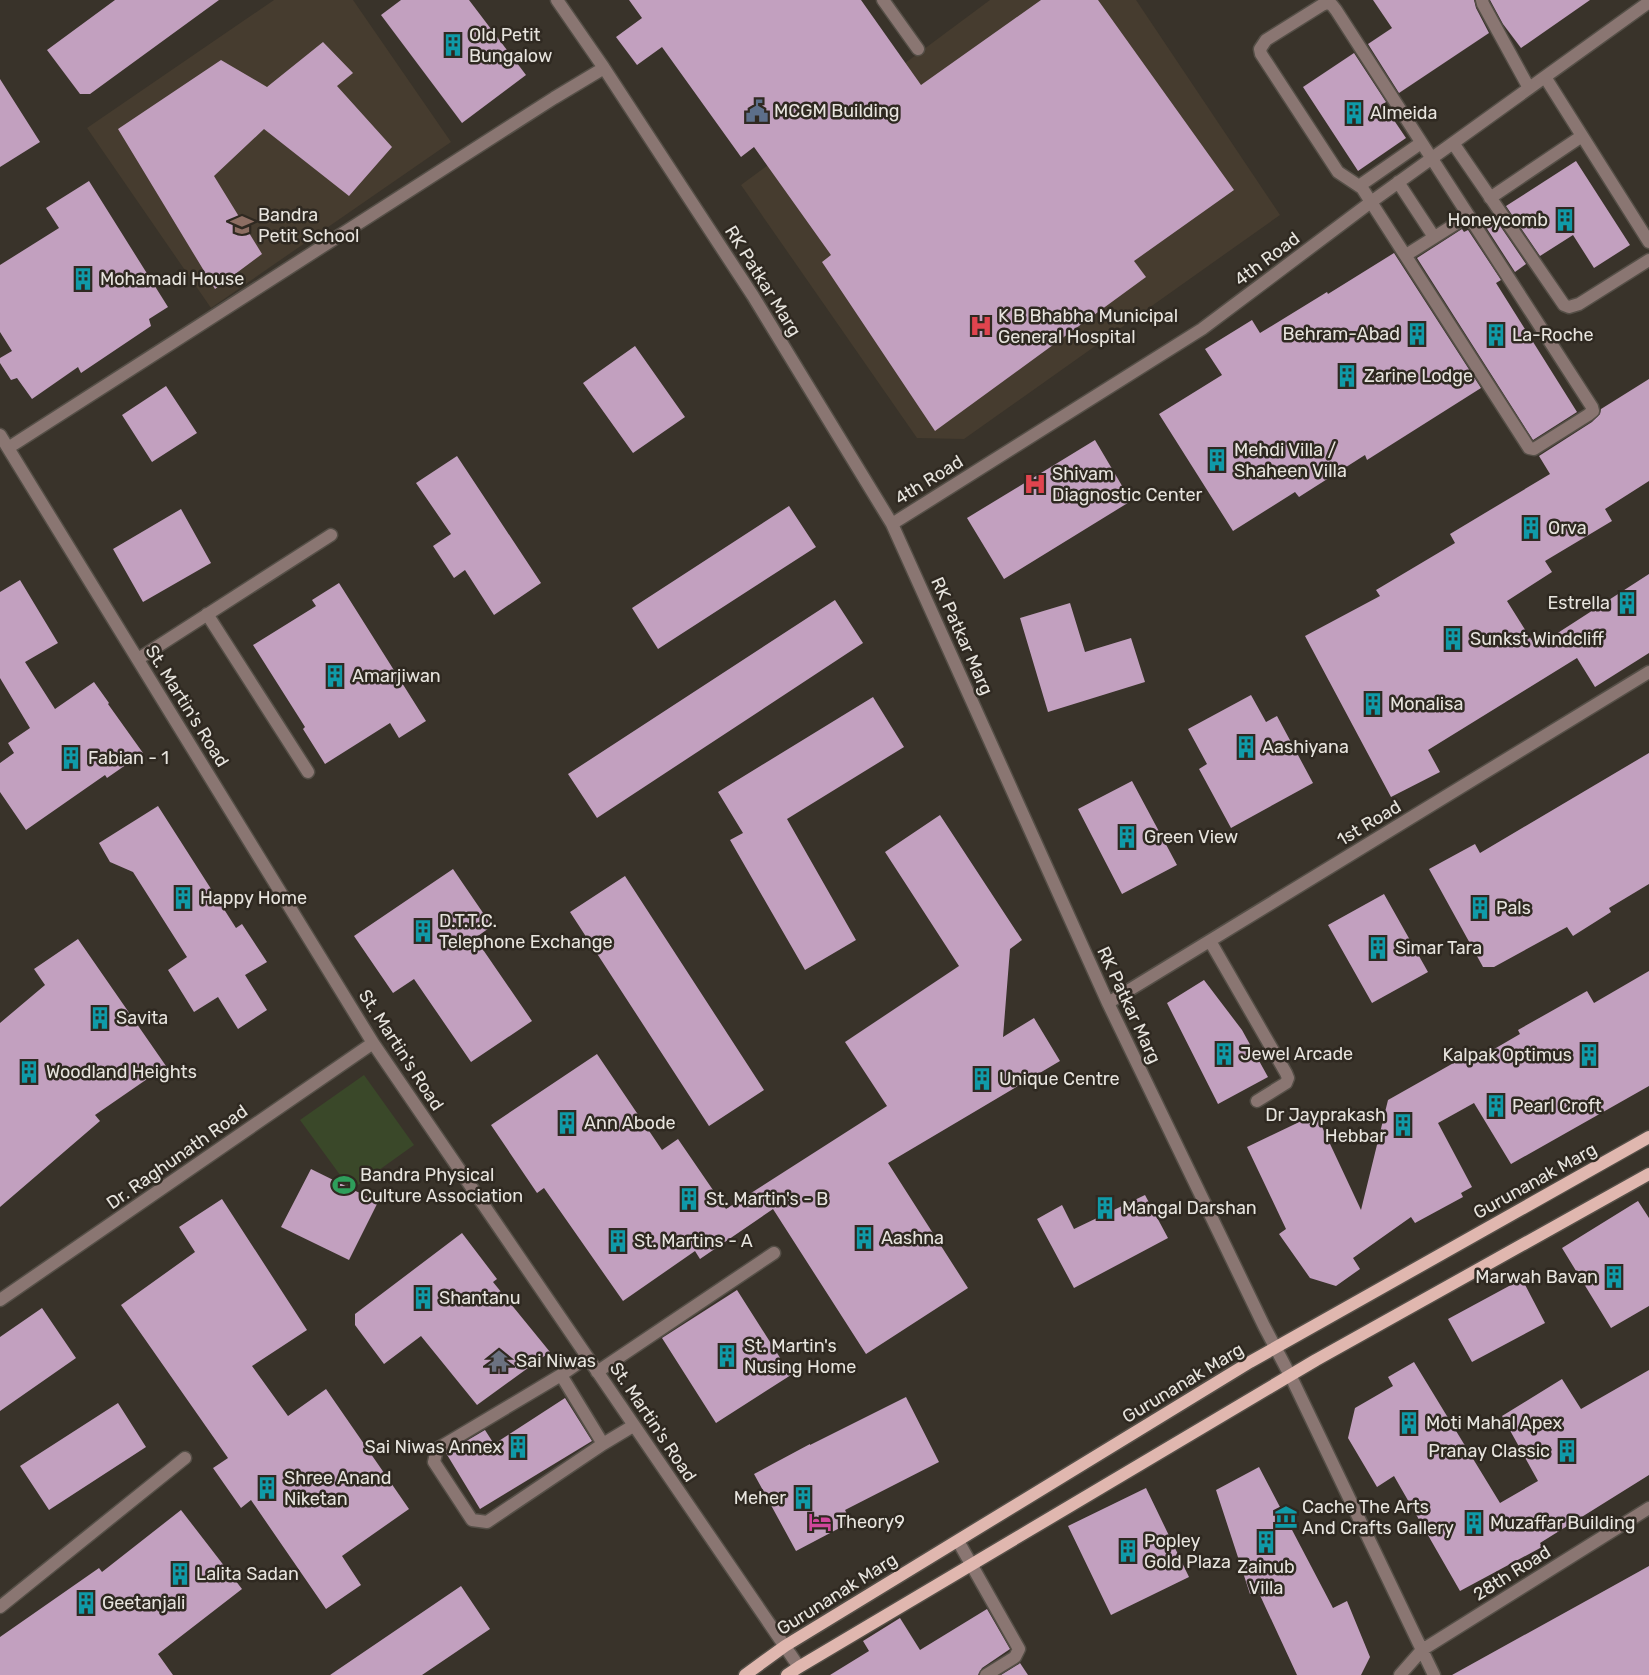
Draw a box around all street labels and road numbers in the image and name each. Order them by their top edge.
street label: RK Patkar Marg [720,221,806,341]
street label: 4th Road [1230,227,1304,291]
street label: 4th Road [891,450,967,510]
street label: RK Patkar Marg [926,574,998,698]
street label: St. Martin's Road [141,641,233,771]
street label: 1st Road [1333,795,1405,851]
street label: RK Patkar Marg [1092,943,1166,1067]
street label: St. Martin's Road [354,985,448,1115]
street label: Dr. Raghunath Road [102,1100,252,1214]
street label: Gurunanak Marg [1469,1138,1601,1224]
street label: Gurunanak Marg [1118,1338,1248,1428]
street label: St. Martin's Road [605,1358,701,1486]
street label: 28th Road [1469,1541,1555,1605]
street label: Gurunanak Marg [773,1548,901,1640]

